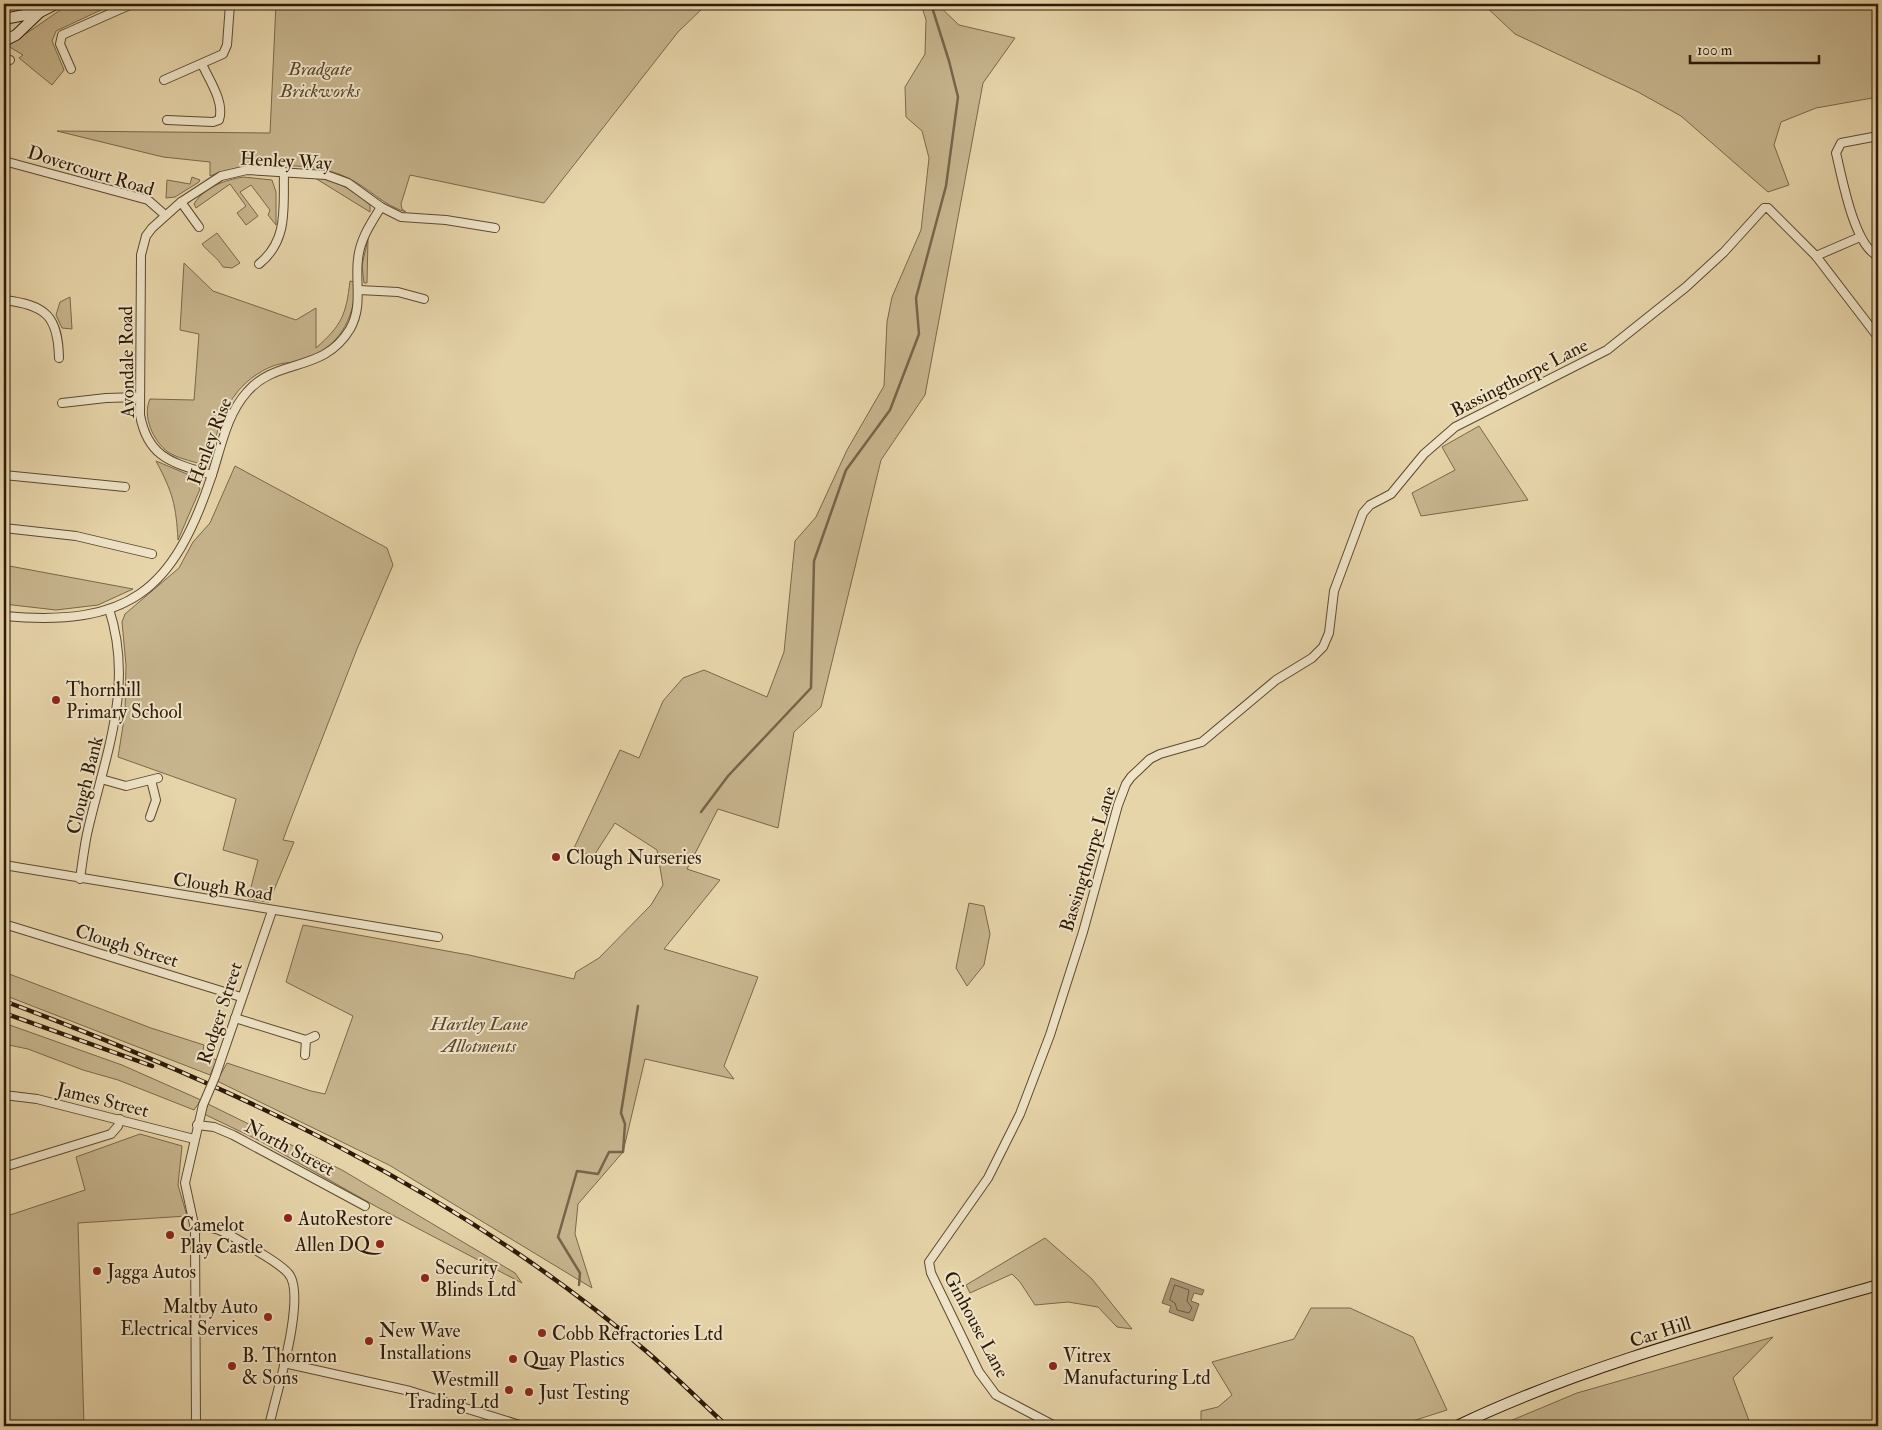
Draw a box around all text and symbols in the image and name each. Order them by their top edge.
scale bar [1690,32,1818,64]
text: 100 m [1697,41,1733,60]
park label: Bradgate Brickworks [279,57,361,103]
street label: Dovercourt Road [25,140,157,202]
street label: Henley Way [239,147,333,175]
street label: Avondale Road [114,305,140,419]
street label: Bassingthorpe Lane [1447,333,1593,424]
street label: Henley Rise [182,394,238,488]
place label: Thornhill Primary School [66,678,182,724]
marker: Thornhill Primary School [50,694,62,706]
street label: Clough Bank [61,734,109,837]
street label: Bassingthorpe Lane [1054,784,1122,935]
place label: Clough Nurseries [566,846,701,870]
marker: Clough Nurseries [550,851,562,863]
street label: Clough Road [171,867,275,907]
street label: Clough Street [72,919,181,973]
street label: Rodger Street [192,959,248,1067]
park label: Hartley Lane Allotments [430,1012,528,1058]
street label: James Street [53,1077,151,1123]
street label: North Street [240,1114,339,1182]
place label: AutoRestore [297,1207,393,1231]
marker: AutoRestore [282,1212,294,1224]
place label: Camelot Play Castle [180,1213,263,1259]
marker: Camelot Play Castle [164,1229,176,1241]
place label: Allen DQ [294,1233,382,1257]
marker: Allen DQ [374,1238,386,1250]
place label: Security Blinds Ltd [435,1256,517,1302]
place label: Jagga Autos [106,1260,196,1284]
marker: Jagga Autos [91,1265,103,1277]
street label: Ginhouse Lane [938,1267,1014,1382]
marker: Security Blinds Ltd [419,1272,431,1284]
place label: Maltby Auto Electrical Services [120,1295,258,1341]
marker: Maltby Auto Electrical Services [262,1311,274,1323]
street label: Car Hill [1627,1311,1694,1353]
place label: New Wave Installations [379,1319,471,1365]
place label: Cobb Refractories Ltd [552,1322,723,1346]
marker: Cobb Refractories Ltd [536,1327,548,1339]
marker: New Wave Installations [363,1335,375,1347]
place label: B. Thornton & Sons [242,1344,337,1390]
place label: Vitrex Manufacturing Ltd [1063,1344,1211,1390]
place label: Quay Plastics [523,1348,624,1372]
marker: Quay Plastics [507,1353,519,1365]
marker: B. Thornton & Sons [226,1360,238,1372]
marker: Vitrex Manufacturing Ltd [1047,1360,1059,1372]
place label: Westmill Trading Ltd [405,1368,500,1414]
place label: Just Testing [538,1381,630,1405]
marker: Westmill Trading Ltd [503,1384,515,1396]
marker: Just Testing [523,1386,535,1398]

